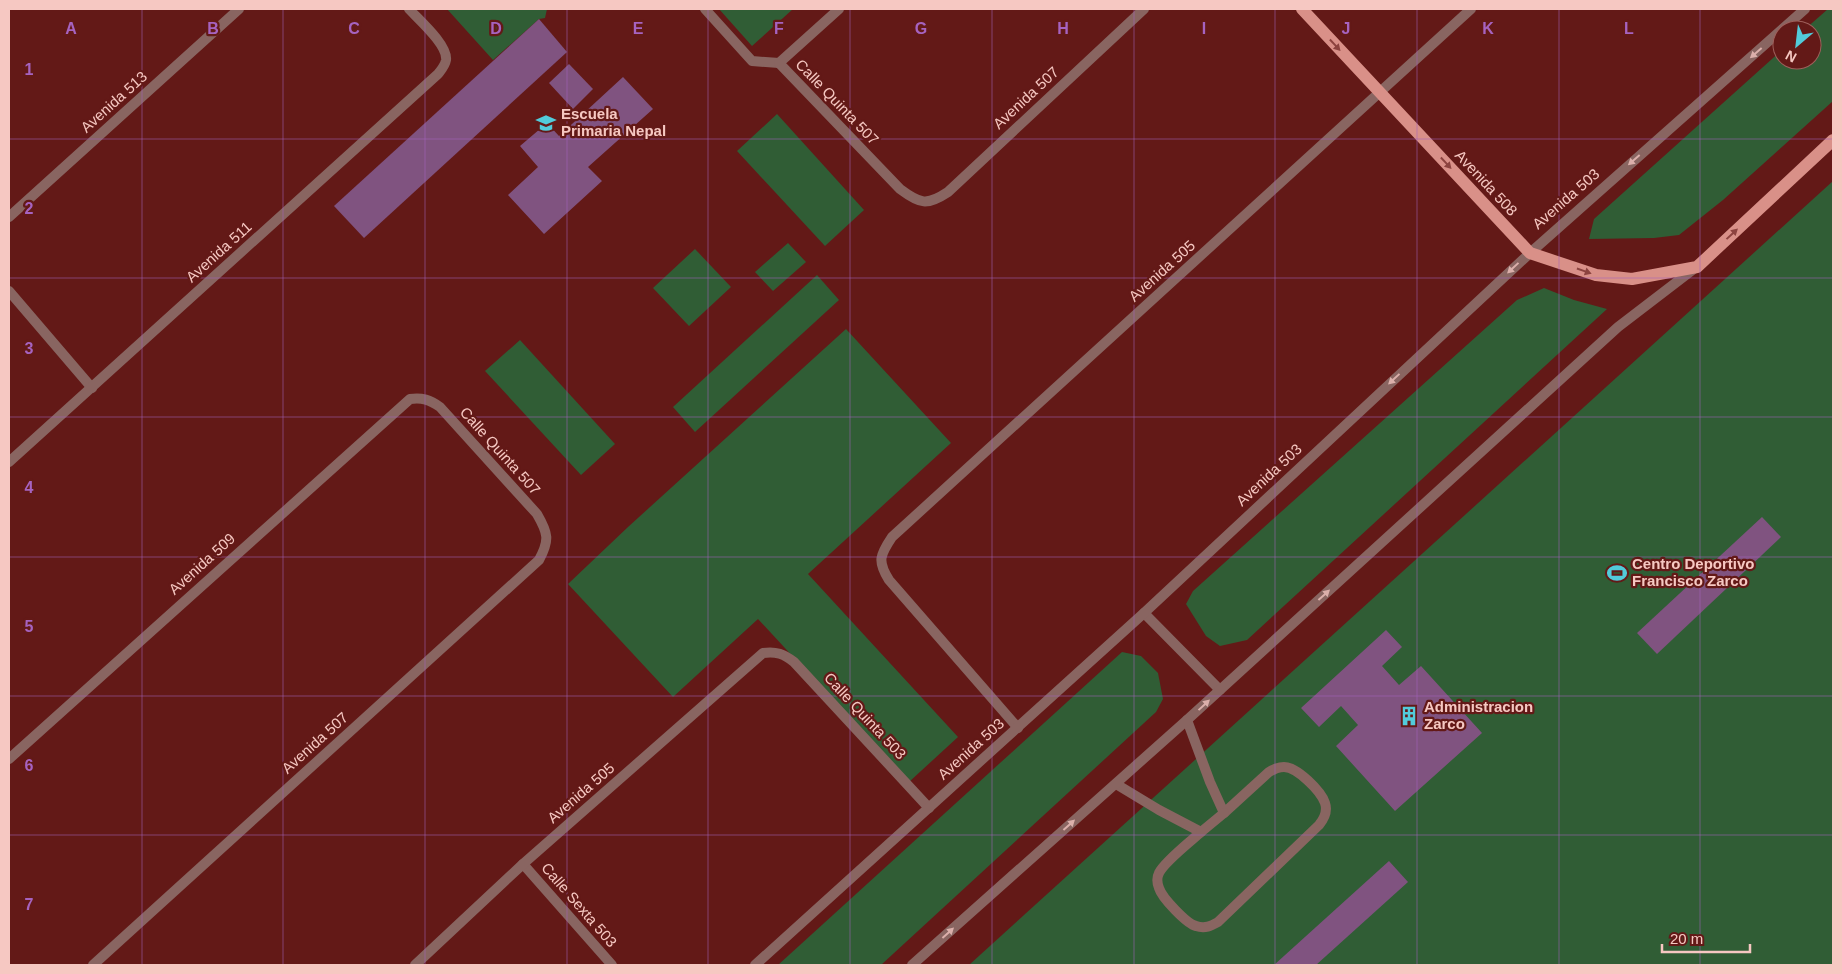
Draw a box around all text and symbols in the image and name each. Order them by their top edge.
text: A [65,20,77,37]
text: B [207,20,219,37]
text: C [348,20,360,37]
text: D [490,20,502,37]
text: E [633,20,644,37]
text: F [774,20,784,37]
text: G [915,20,927,37]
text: H [1057,20,1069,37]
text: I [1202,20,1206,37]
text: J [1342,20,1350,37]
text: K [1482,20,1494,37]
text: L [1624,20,1634,37]
north arrow [1772,20,1822,70]
one-way arrow [1329,38,1341,50]
one-way arrow [1749,47,1762,58]
text: N [1783,47,1799,66]
street label: Calle Quinta 507 [792,56,882,148]
text: 1 [25,61,34,78]
street label: Avenida 507 [989,63,1062,132]
street label: Avenida 513 [77,67,150,136]
place label: Escuela Primaria Nepal [561,105,666,139]
school or university icon: Escuela Primaria Nepal [535,112,557,134]
street label: Avenida 508 [1452,146,1521,219]
one-way arrow [1628,154,1640,165]
one-way arrow [1440,157,1452,169]
street label: Avenida 503 [1529,165,1603,232]
text: 2 [25,200,34,217]
street label: Avenida 511 [182,218,255,285]
one-way arrow [1726,228,1738,240]
street label: Avenida 505 [1125,236,1198,305]
one-way arrow [1507,262,1519,274]
one-way arrow [1577,267,1592,275]
text: 3 [25,340,34,357]
one-way arrow [1388,373,1400,385]
street label: Calle Quinta 507 [457,403,544,498]
street label: Avenida 503 [1232,440,1305,509]
text: 4 [25,479,34,496]
street label: Avenida 509 [165,529,238,598]
place label: Centro Deportivo Francisco Zarco [1632,555,1755,589]
sports icon: Centro Deportivo Francisco Zarco [1606,562,1628,584]
one-way arrow [1317,589,1329,601]
text: 5 [25,618,34,635]
street label: Calle Quinta 503 [821,669,910,762]
place label: Administracion Zarco [1424,698,1533,732]
one-way arrow [1197,699,1209,711]
building icon: Administracion Zarco [1398,705,1420,727]
street label: Avenida 507 [278,708,351,777]
street label: Avenida 503 [934,714,1007,783]
text: 6 [25,757,34,774]
street label: Avenida 505 [544,759,618,826]
one-way arrow [1063,819,1075,831]
street label: Calle Sexta 503 [538,859,621,950]
text: 7 [25,896,34,913]
scale bar [1662,922,1750,954]
one-way arrow [942,928,954,939]
text: 20 m [1670,930,1703,947]

